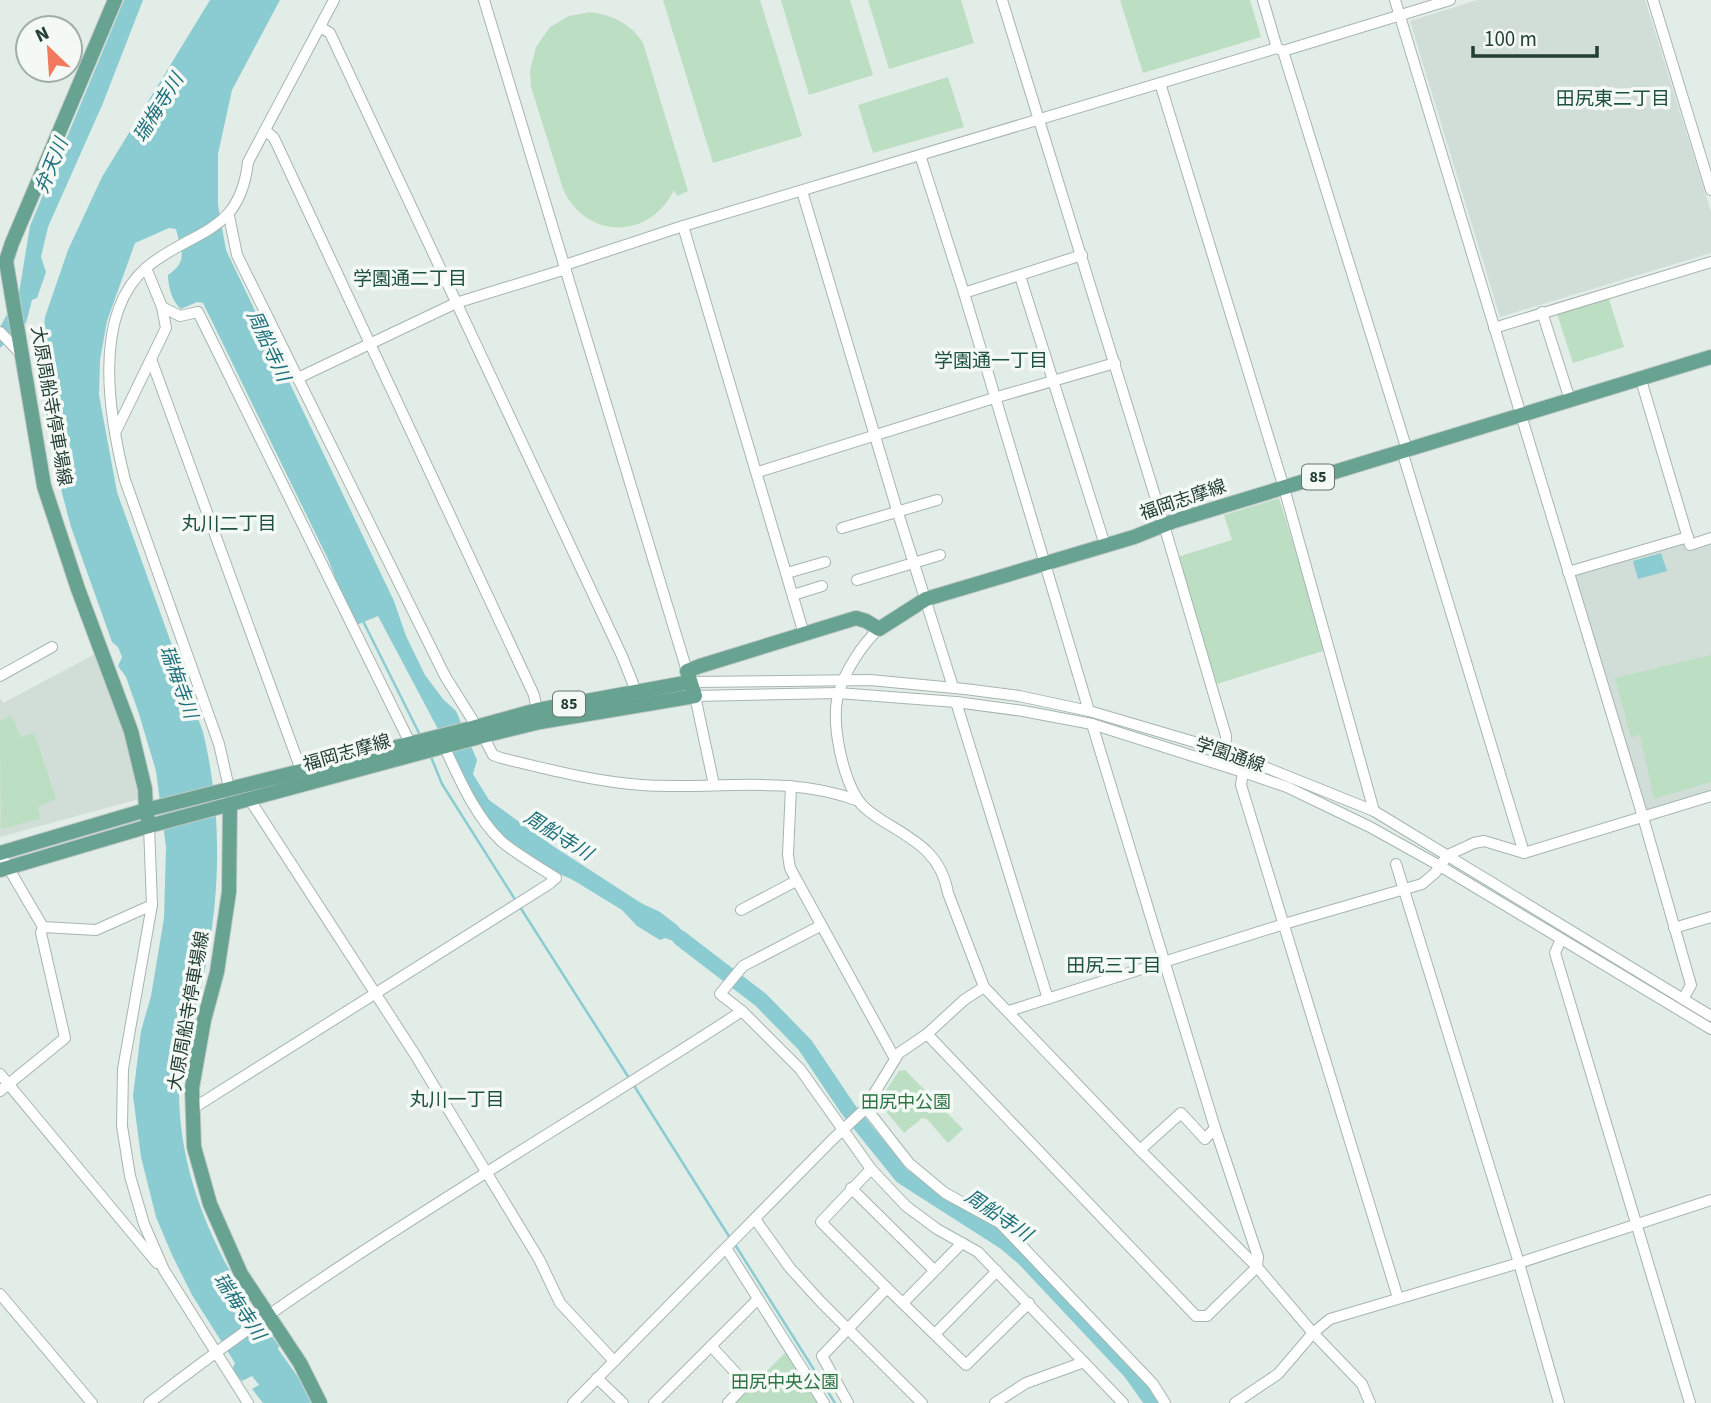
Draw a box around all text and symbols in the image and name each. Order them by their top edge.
north arrow [14,14,84,84]
scale bar [1473,14,1597,58]
text: N [31,20,54,50]
text: 100 m [1484,24,1537,54]
water label: 瑞梅寺川 [127,67,192,147]
district label: 田尻東二丁目 [1556,86,1670,113]
water label: 弁天川 [29,133,76,197]
district label: 学園通二丁目 [353,266,467,293]
water label: 周船寺川 [240,306,297,388]
street label: 大原周船寺停車場線 [25,324,77,488]
district label: 学園通一丁目 [934,348,1048,375]
road number: 85 [1302,464,1334,490]
street label: 福岡志摩線 [1136,474,1230,526]
district label: 丸川二丁目 [181,511,277,538]
water label: 瑞梅寺川 [152,642,204,724]
road number: 85 [553,692,585,716]
street label: 福岡志摩線 [300,729,394,777]
street label: 学園通線 [1192,731,1268,779]
water label: 周船寺川 [519,804,599,869]
street label: 大原周船寺停車場線 [163,929,215,1093]
district label: 田尻三丁目 [1066,953,1162,980]
district label: 丸川一丁目 [409,1087,505,1114]
park label: 田尻中公園 [861,1090,951,1115]
water label: 周船寺川 [959,1184,1039,1250]
water label: 瑞梅寺川 [207,1268,273,1348]
park label: 田尻中央公園 [731,1370,839,1395]

